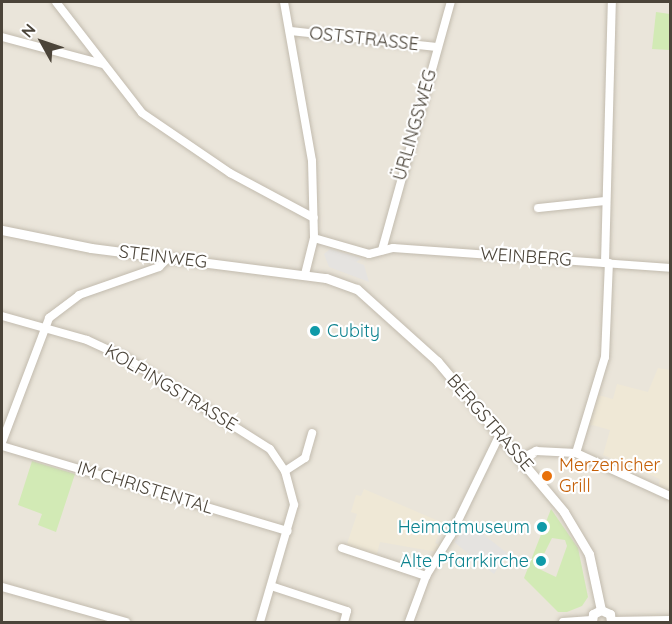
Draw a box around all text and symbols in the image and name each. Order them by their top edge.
north arrow [12,12,72,72]
text: N [17,20,40,41]
street label: OSTSTRASSE [308,23,420,55]
street label: ÜRLINGSWEG [389,67,441,183]
street label: STEINWEG [118,241,208,273]
street label: WEINBERG [480,243,572,271]
place label: Cubity [327,320,380,342]
marker: Cubity [308,324,322,338]
street label: KOLPINGSTRASSE [101,340,241,436]
street label: BERGSTRASSE [442,370,538,476]
place label: Merzenicher Grill [559,455,661,498]
street label: IM CHRISTENTAL [74,457,216,519]
marker: Merzenicher Grill [540,469,554,483]
place label: Heimatmuseum [398,516,530,538]
marker: Heimatmuseum [535,520,549,534]
place label: Alte Pfarrkirche [400,550,529,572]
marker: Alte Pfarrkirche [534,554,548,568]

